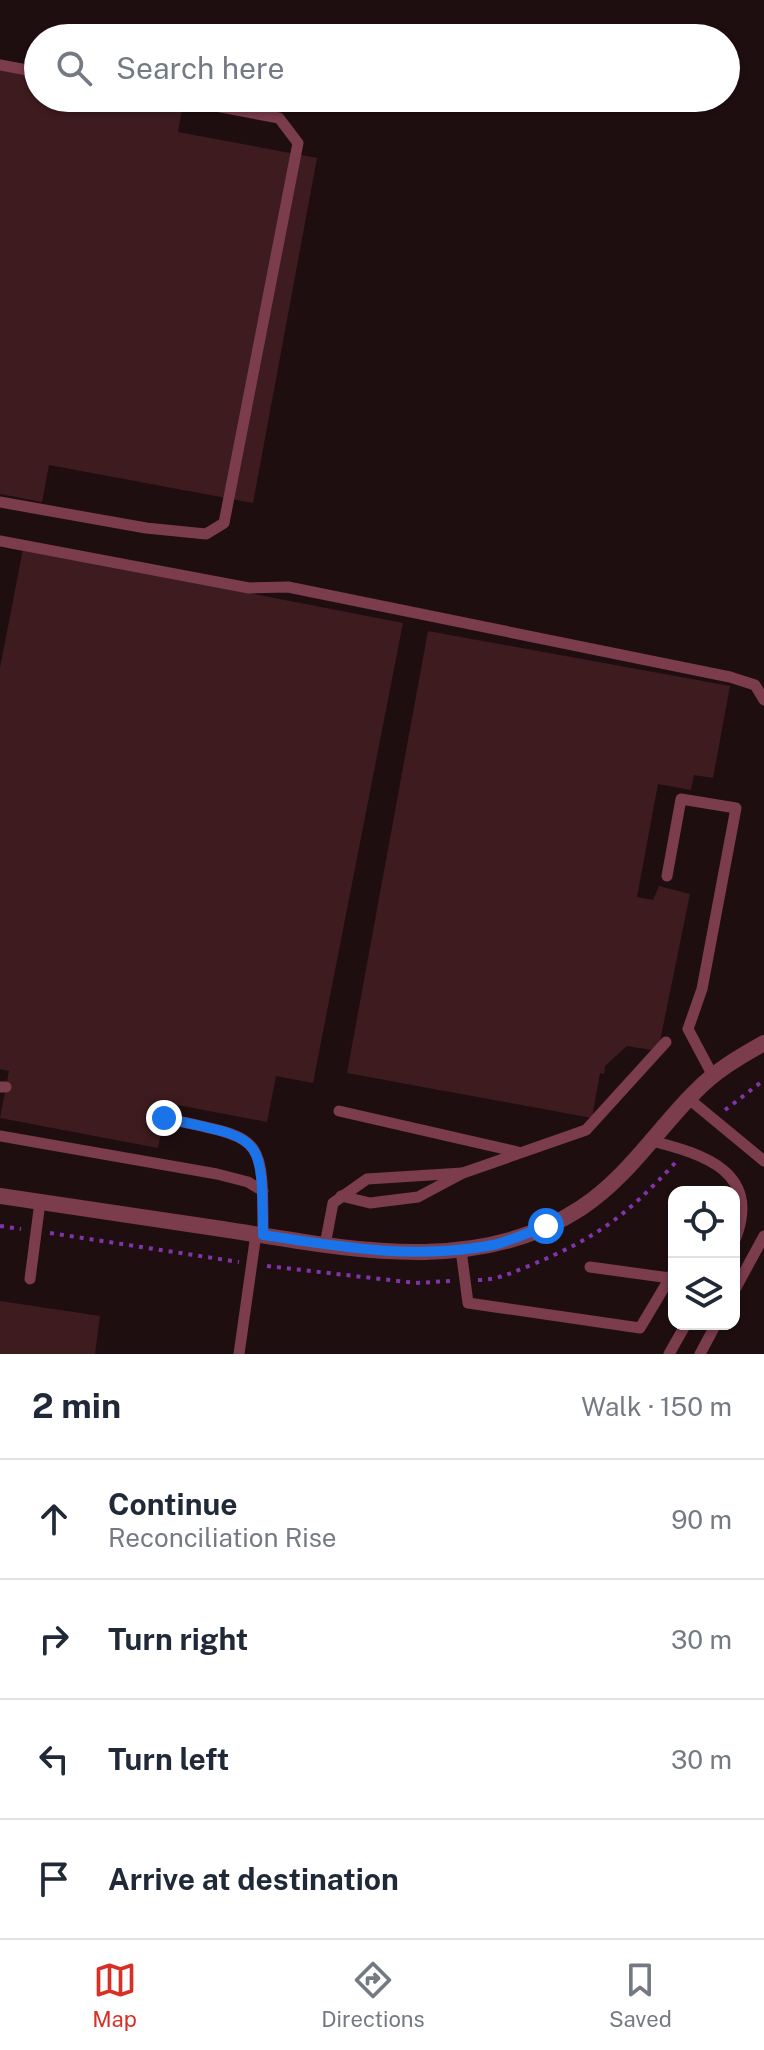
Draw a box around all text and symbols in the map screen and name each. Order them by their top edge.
search box [24,24,740,112]
icon: search [52,46,96,90]
text: Search here [116,50,284,86]
route end [146,1100,182,1136]
map controls [668,1186,740,1330]
button: locate [668,1186,740,1258]
route start [528,1208,564,1244]
button: layers [668,1258,740,1330]
text: 2 min [32,1386,121,1426]
text: Walk · 150 m [581,1391,732,1422]
text: Continue [108,1486,238,1522]
icon: ahead [32,1497,76,1541]
text: 90 m [671,1504,732,1535]
text: Reconciliation Rise [108,1522,337,1553]
icon: right [32,1617,76,1661]
text: Turn right [108,1621,248,1657]
text: 30 m [671,1624,732,1655]
icon: left [32,1737,76,1781]
text: Turn left [108,1741,229,1777]
text: 30 m [671,1744,732,1775]
icon: arrive [32,1857,76,1901]
text: Arrive at destination [108,1861,399,1897]
tab: Map [92,1958,137,2032]
tab: Directions [321,1958,425,2032]
tab: Saved [609,1958,672,2032]

